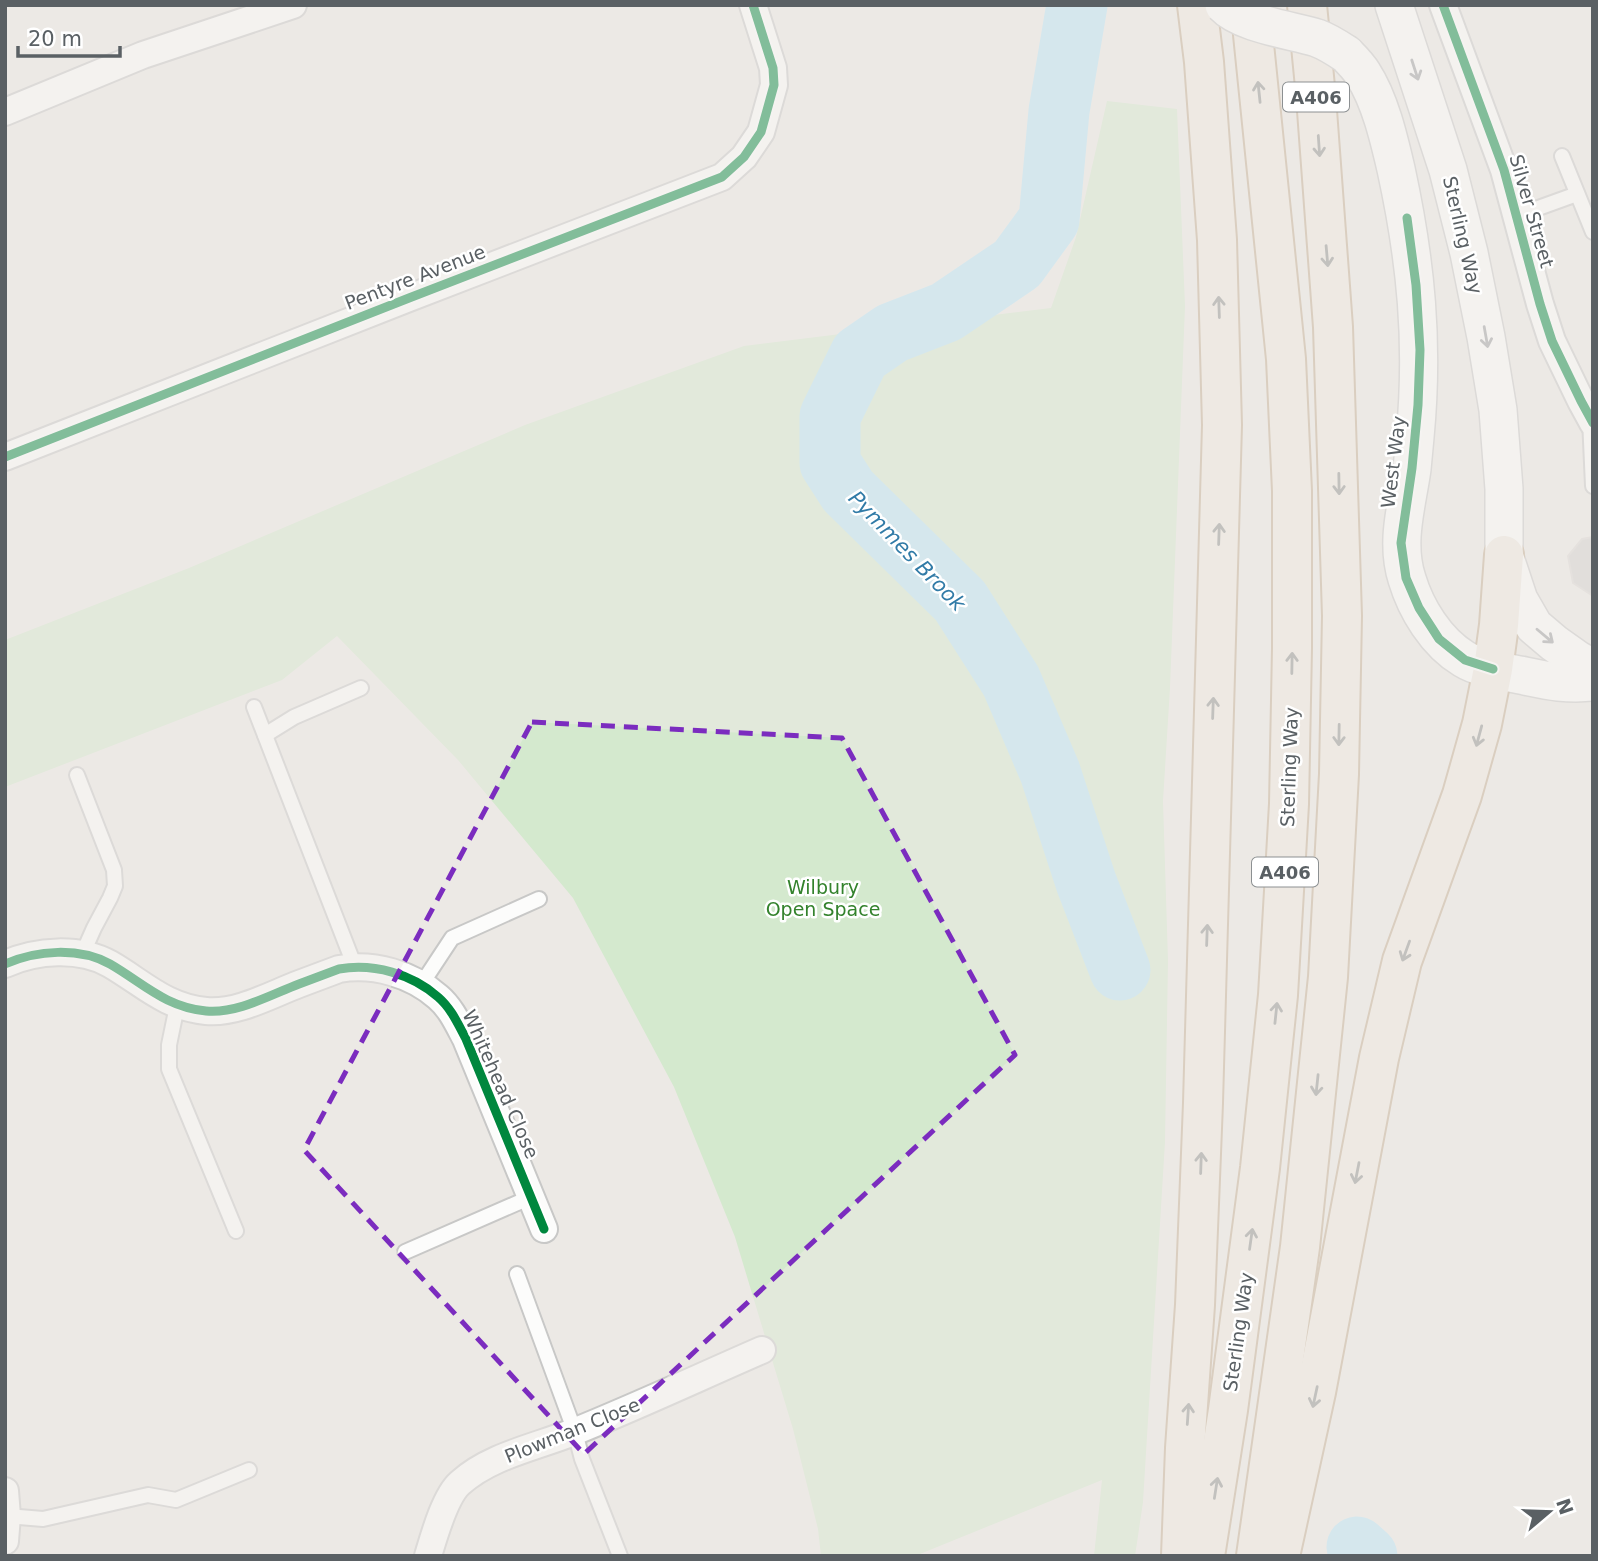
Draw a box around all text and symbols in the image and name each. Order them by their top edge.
scale bar [18,14,119,58]
text: 20 m [28,27,82,51]
one-way arrow [1410,59,1423,81]
one-way arrow [1252,81,1265,104]
road number: A406 [1283,82,1349,112]
one-way arrow [1313,135,1326,157]
street label: Silver Street [1505,152,1559,270]
street label: Sterling Way [1439,174,1487,296]
street label: Pentyre Avenue [342,240,488,314]
one-way arrow [1321,245,1334,267]
one-way arrow [1212,296,1226,319]
one-way arrow [1480,325,1493,348]
street label: West Way [1376,414,1410,510]
one-way arrow [1332,472,1346,495]
water label: Pymmes Brook [844,486,971,617]
one-way arrow [1212,523,1225,546]
one-way arrow [1536,628,1554,644]
one-way arrow [1285,652,1299,675]
one-way arrow [1207,696,1220,719]
street label: Sterling Way [1276,707,1302,827]
one-way arrow [1333,724,1346,747]
one-way arrow [1471,724,1484,746]
road number: A406 [1252,858,1318,886]
park label: Wilbury Open Space [766,876,880,920]
one-way arrow [1201,924,1214,947]
one-way arrow [1398,939,1411,961]
one-way arrow [1270,1002,1283,1025]
street label: Whitehead Close [458,1006,544,1162]
one-way arrow [1310,1073,1323,1095]
one-way arrow [1194,1151,1207,1174]
one-way arrow [1350,1161,1363,1184]
one-way arrow [1245,1228,1258,1251]
street label: Sterling Way [1219,1271,1257,1393]
one-way arrow [1308,1385,1322,1408]
street label: Plowman Close [501,1393,643,1467]
one-way arrow [1182,1403,1195,1426]
one-way arrow [1209,1477,1222,1500]
north arrow [1514,1477,1584,1547]
text: N [1552,1495,1578,1518]

